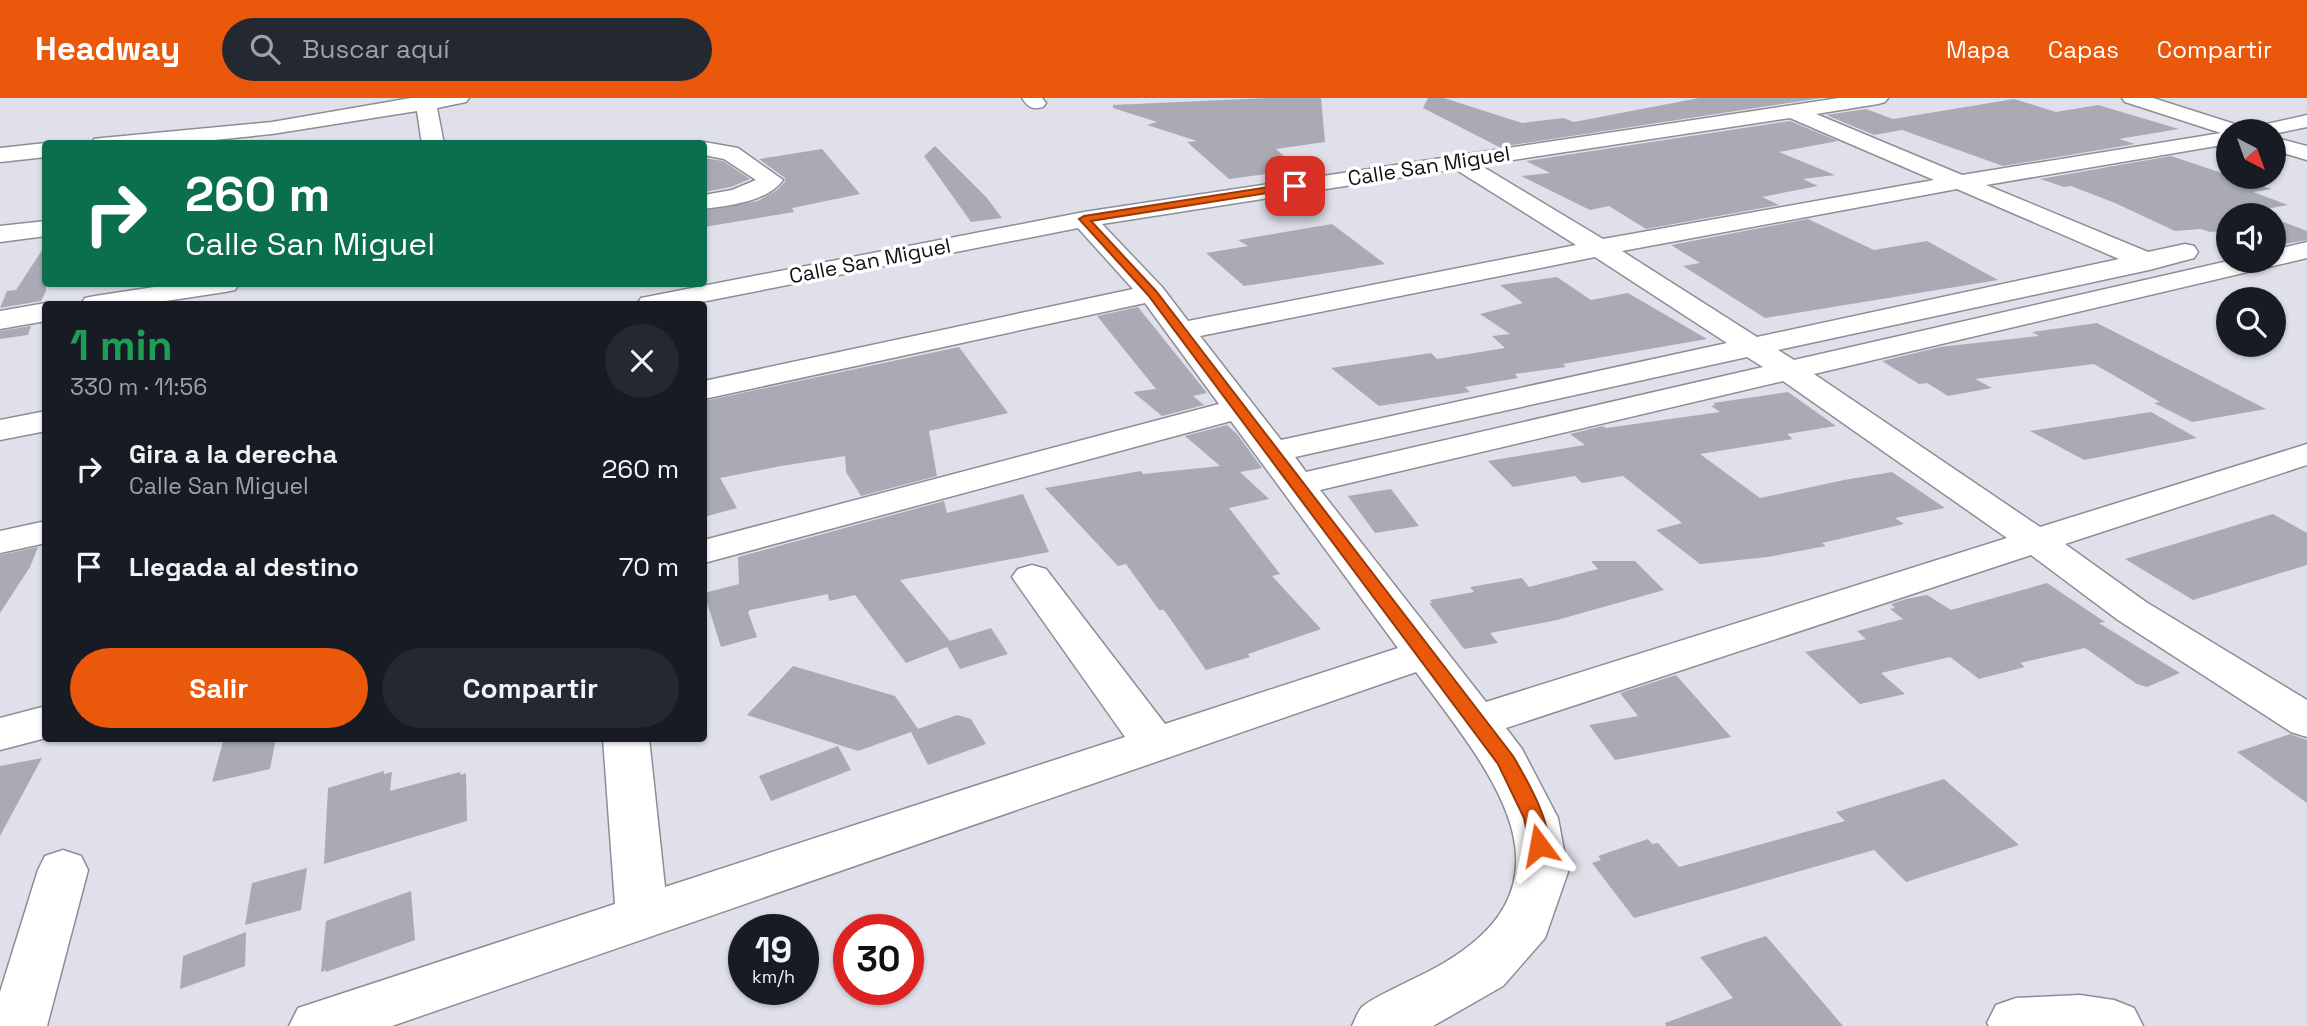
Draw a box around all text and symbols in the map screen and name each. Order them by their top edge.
search box [222,18,712,81]
text: Headway [35,28,180,70]
icon: search [246,30,284,68]
text: Buscar aquí [302,32,450,66]
text: Mapa [1946,34,2010,65]
text: Capas [2048,34,2119,65]
text: Compartir [2157,34,2272,65]
north arrow [2216,119,2286,189]
map controls [2216,119,2286,357]
street label: Calle San Miguel [1346,139,1512,192]
pin [1265,156,1325,216]
text: 260 m [185,163,330,225]
icon: arrive [1276,167,1314,205]
icon: right [70,168,161,259]
button: sound [2216,203,2286,273]
text: Calle San Miguel [185,224,435,264]
street label: Calle San Miguel [787,232,953,289]
button: search [2216,287,2286,357]
text: 1 min [70,319,173,372]
button: close [605,324,679,398]
text: 330 m · 11:56 [70,372,207,402]
text: Gira a la derecha [129,437,338,471]
icon: right [70,450,108,488]
text: 260 m [602,452,679,486]
text: Calle San Miguel [129,471,309,501]
icon: arrive [70,548,108,586]
text: Llegada al destino [129,550,359,584]
text: 70 m [619,550,679,584]
button: Salir [70,648,368,728]
button: Compartir [382,648,679,728]
position arrow [1502,808,1576,882]
speed limit sign: 30 [833,914,924,1005]
text: 19 [755,928,792,972]
text: km/h [752,965,795,988]

